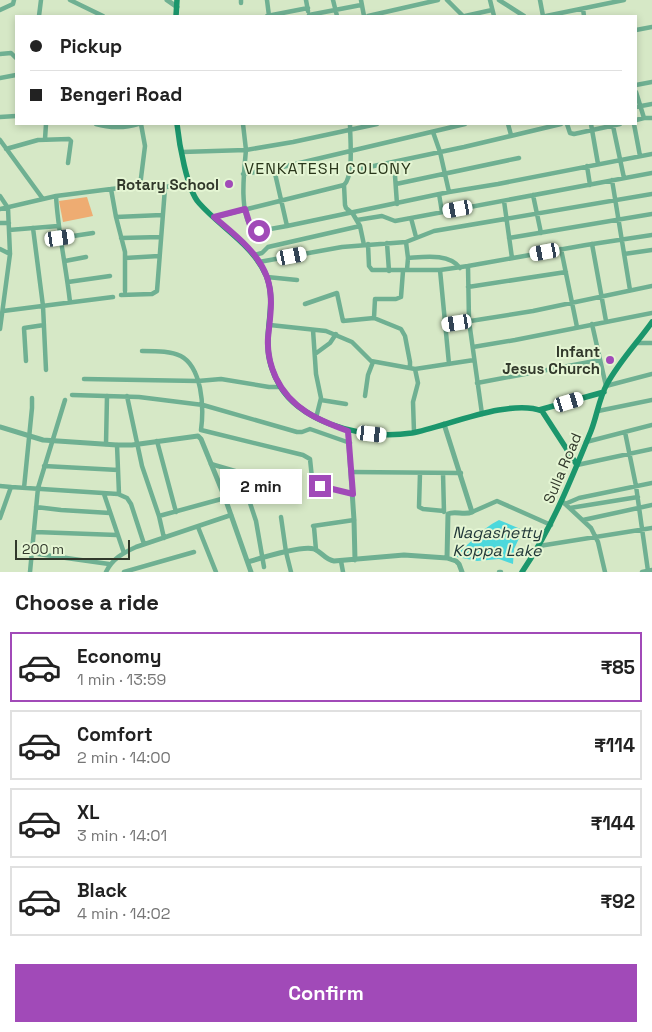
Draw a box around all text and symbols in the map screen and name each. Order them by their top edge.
text: Pickup [60,34,122,59]
text: Bengeri Road [60,82,182,107]
district label: VENKATESH COLONY [244,158,412,179]
place label: Rotary School [117,175,219,194]
marker: Rotary School [223,178,235,190]
car [441,199,474,219]
route start [248,220,270,242]
car [44,228,75,248]
car [528,242,561,262]
car [275,246,308,266]
car [441,313,472,333]
place label: Infant Jesus Church [502,342,600,378]
marker: Infant Jesus Church [604,354,616,366]
car [552,390,585,414]
car [356,425,387,443]
street label: Sulla Road [539,430,585,506]
callout: 2 min [220,468,302,504]
route end [309,475,331,497]
text: 2 min [240,476,282,497]
water label: Nagashetty Koppa Lake [452,522,543,561]
scale bar [15,537,130,560]
text: 200 m [22,540,64,558]
text: Choose a ride [15,588,159,616]
text: Economy [77,644,161,669]
icon: car [17,645,62,690]
text: ₹85 [600,655,635,680]
text: 1 min · 13:59 [77,669,166,690]
text: Comfort [77,722,153,747]
icon: car [17,723,62,768]
text: ₹114 [594,733,635,758]
text: 2 min · 14:00 [77,747,171,768]
text: XL [77,800,100,825]
icon: car [17,801,62,846]
text: ₹144 [590,811,635,836]
text: 3 min · 14:01 [77,825,167,846]
text: Black [77,878,127,903]
icon: car [17,879,62,924]
text: ₹92 [600,889,635,914]
text: 4 min · 14:02 [77,903,170,924]
button: Confirm [15,964,637,1022]

